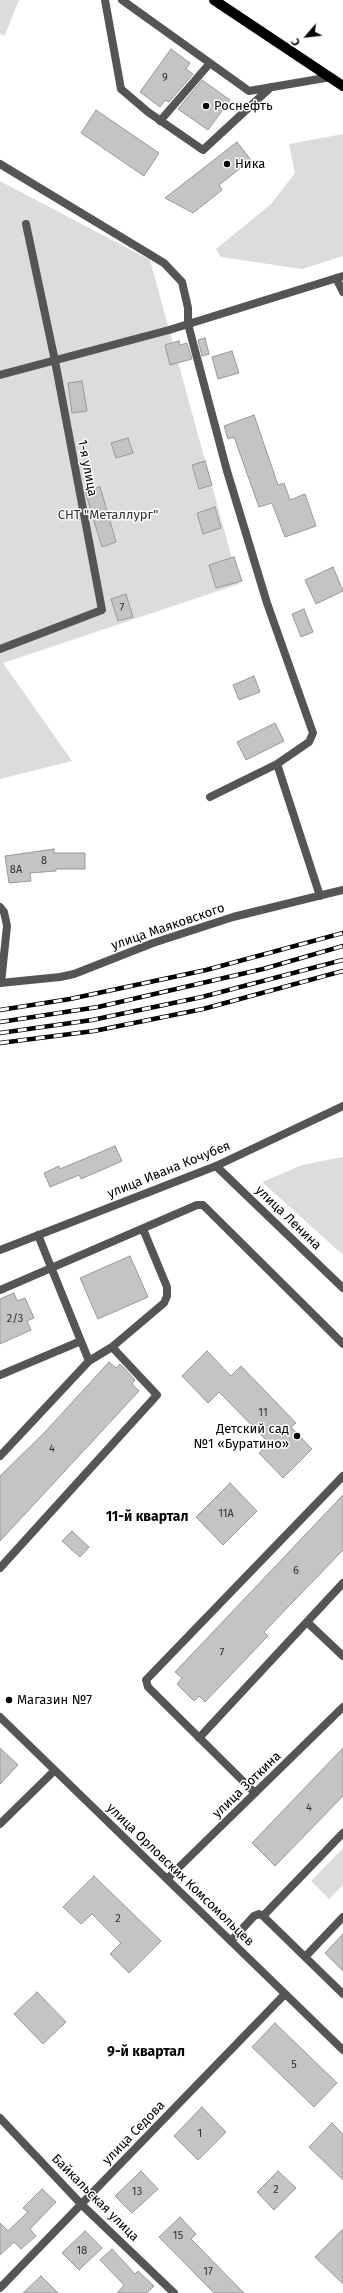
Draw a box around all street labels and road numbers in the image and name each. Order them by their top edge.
street label: 1-я улица [74,438,100,498]
street label: улица Маяковского [109,900,227,954]
street label: улица Ивана Кочубея [105,1138,233,1202]
street label: улица Ленина [252,1183,324,1253]
street label: улица Зоткина [210,1749,284,1821]
street label: улица Орловских Комсомольцев [103,1800,257,1950]
street label: улица Седова [100,2098,168,2168]
street label: Байкальская улица [48,2151,142,2245]

